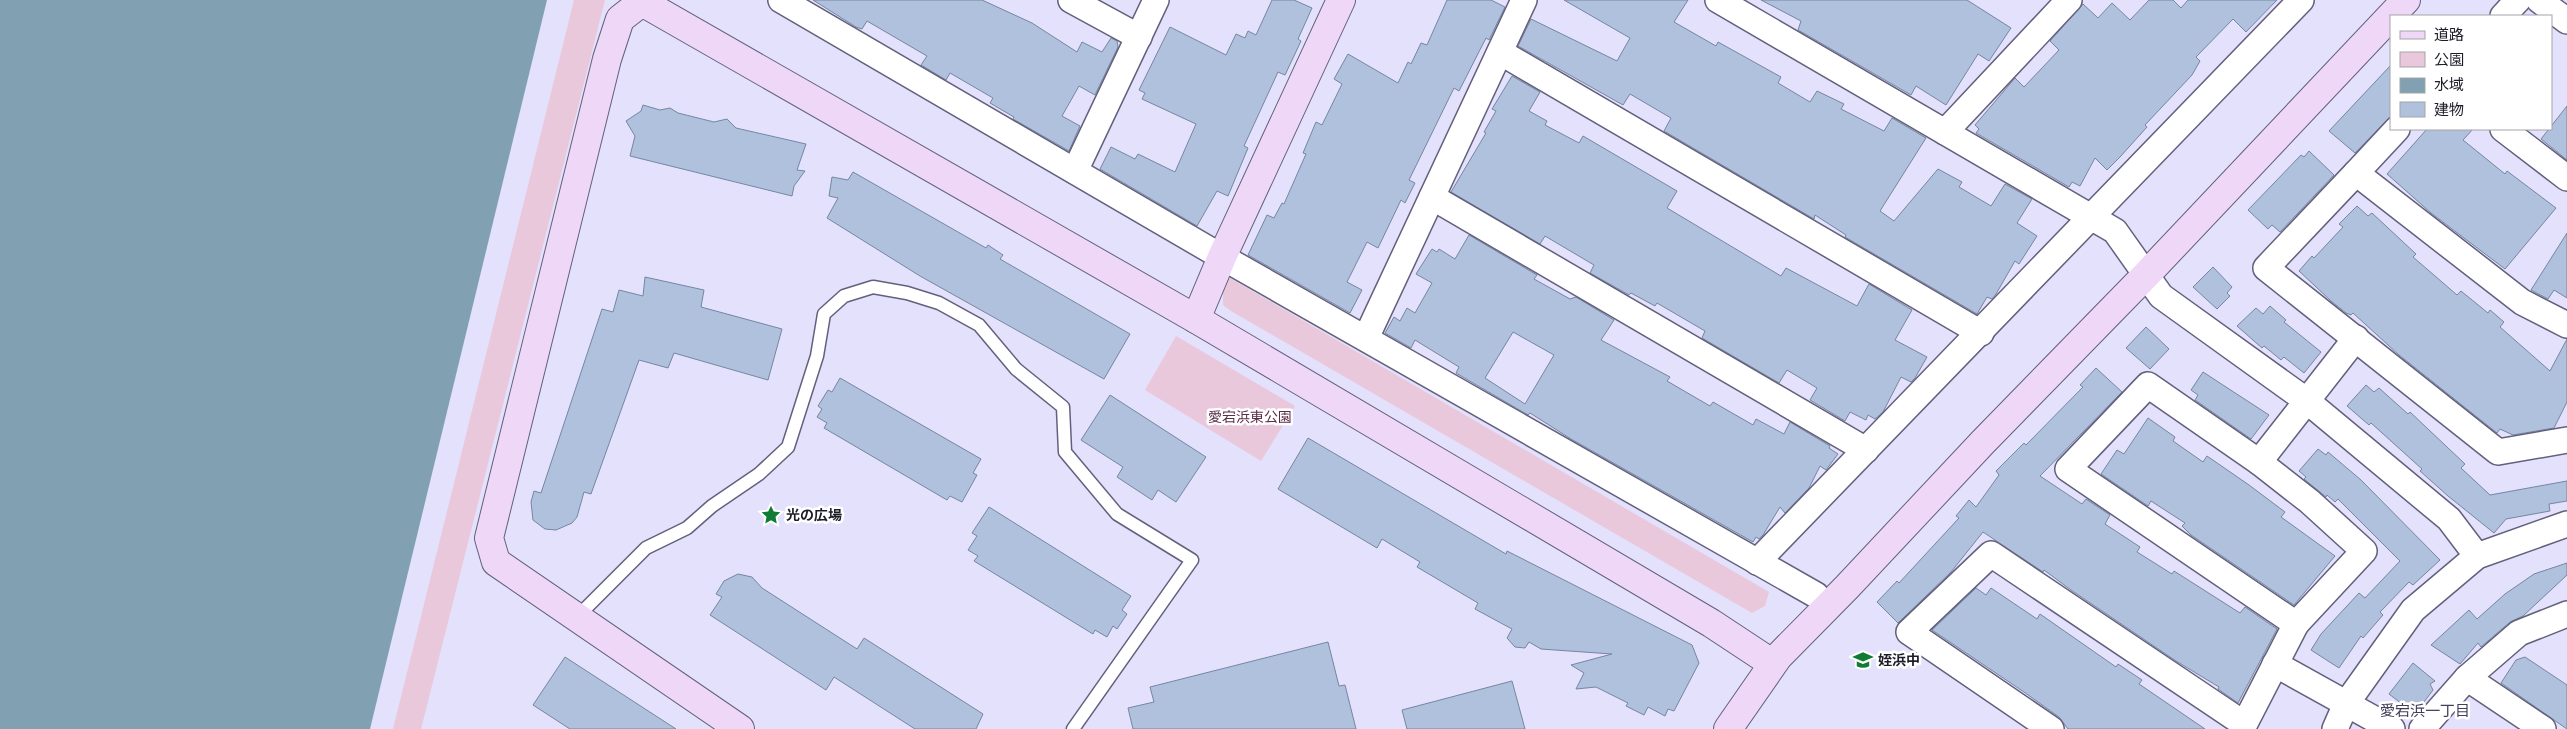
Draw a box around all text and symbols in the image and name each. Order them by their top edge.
legend [2390,15,2552,130]
text: 道路 [2434,25,2464,44]
text: 公園 [2434,50,2464,69]
text: 水域 [2434,75,2464,94]
text: 建物 [2434,100,2464,119]
park label: 愛宕浜東公園 [1208,408,1292,426]
place icon: 光の広場 [760,504,782,526]
place label: 光の広場 [786,506,842,524]
school or university icon: 姪浜中 [1852,649,1874,671]
place label: 姪浜中 [1878,651,1920,669]
district label: 愛宕浜一丁目 [2380,701,2470,720]

